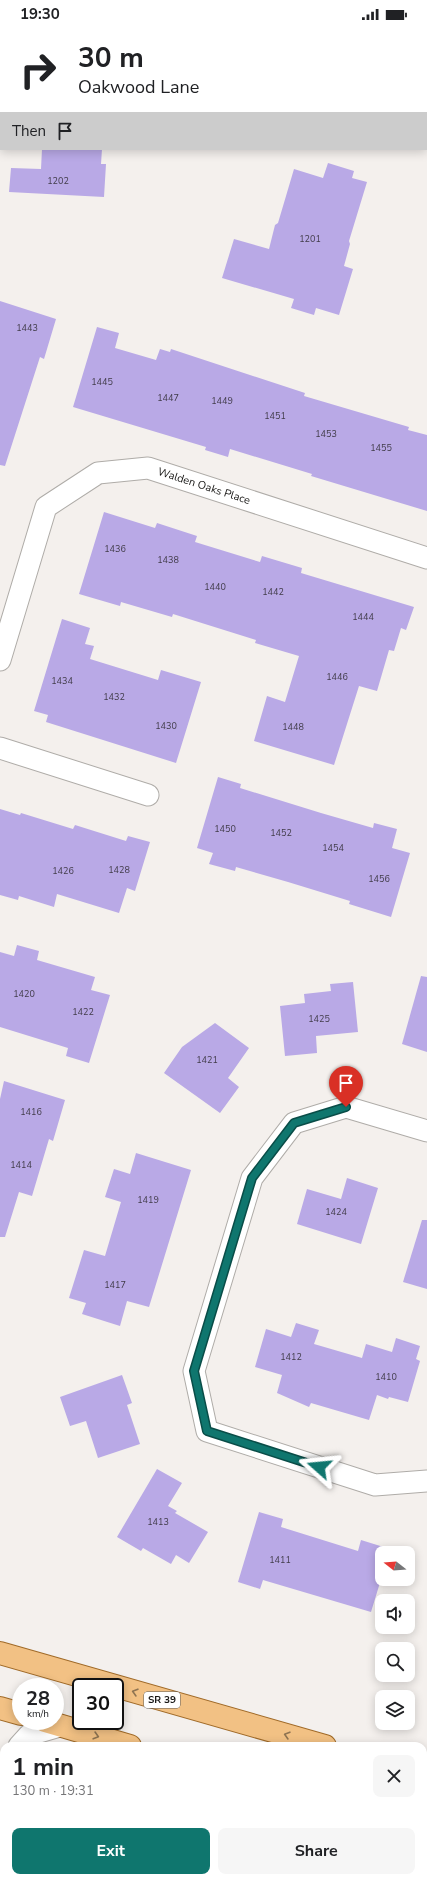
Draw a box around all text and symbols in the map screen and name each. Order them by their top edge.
text: 19:30 [20,4,60,24]
text: 30 m [78,39,144,77]
icon: right [12,44,64,96]
text: Oakwood Lane [78,75,199,99]
icon: arrive [54,120,76,142]
text: Then [12,121,46,141]
house number: 1202 [47,175,69,187]
house number: 1201 [299,233,321,245]
house number: 1443 [16,322,38,334]
house number: 1445 [91,376,113,388]
house number: 1447 [157,392,179,404]
house number: 1449 [211,395,233,407]
house number: 1451 [264,410,286,422]
house number: 1453 [315,428,337,440]
house number: 1455 [370,442,392,454]
street label: Walden Oaks Place [156,464,252,508]
house number: 1436 [104,543,126,555]
house number: 1438 [157,554,179,566]
house number: 1440 [204,581,226,593]
house number: 1442 [262,586,284,598]
house number: 1444 [352,611,374,623]
house number: 1446 [326,671,348,683]
house number: 1434 [51,675,73,687]
house number: 1432 [103,691,125,703]
house number: 1430 [155,720,177,732]
house number: 1448 [282,721,304,733]
house number: 1450 [214,823,236,835]
house number: 1452 [270,827,292,839]
house number: 1454 [322,842,344,854]
house number: 1428 [108,864,130,876]
house number: 1426 [52,865,74,877]
house number: 1456 [368,873,390,885]
house number: 1420 [13,988,35,1000]
house number: 1422 [72,1006,94,1018]
house number: 1425 [308,1013,330,1025]
house number: 1421 [196,1054,218,1066]
pin [329,1066,363,1107]
icon: arrive [335,1072,357,1094]
house number: 1416 [20,1106,42,1118]
house number: 1414 [10,1159,32,1171]
house number: 1419 [137,1194,159,1206]
house number: 1424 [325,1206,347,1218]
house number: 1417 [104,1279,126,1291]
house number: 1412 [280,1351,302,1363]
house number: 1410 [375,1371,397,1383]
position arrow [298,1446,340,1488]
house number: 1413 [147,1516,169,1528]
north arrow [375,1546,415,1586]
map controls [375,1546,415,1730]
house number: 1411 [269,1554,291,1566]
button: sound [375,1594,415,1634]
button: search [375,1642,415,1682]
speed limit sign: 30 [72,1678,124,1730]
text: 28 [26,1685,50,1712]
one-way arrow [132,1688,139,1697]
button: layers [375,1690,415,1730]
road number: SR 39 [144,1692,180,1708]
text: km/h [27,1707,49,1721]
one-way arrow [92,1731,99,1740]
one-way arrow [284,1731,291,1740]
text: 1 min [12,1751,74,1783]
button: close [373,1755,415,1797]
text: 130 m · 19:31 [12,1782,94,1800]
button: Exit [12,1828,210,1874]
button: Share [218,1828,415,1874]

